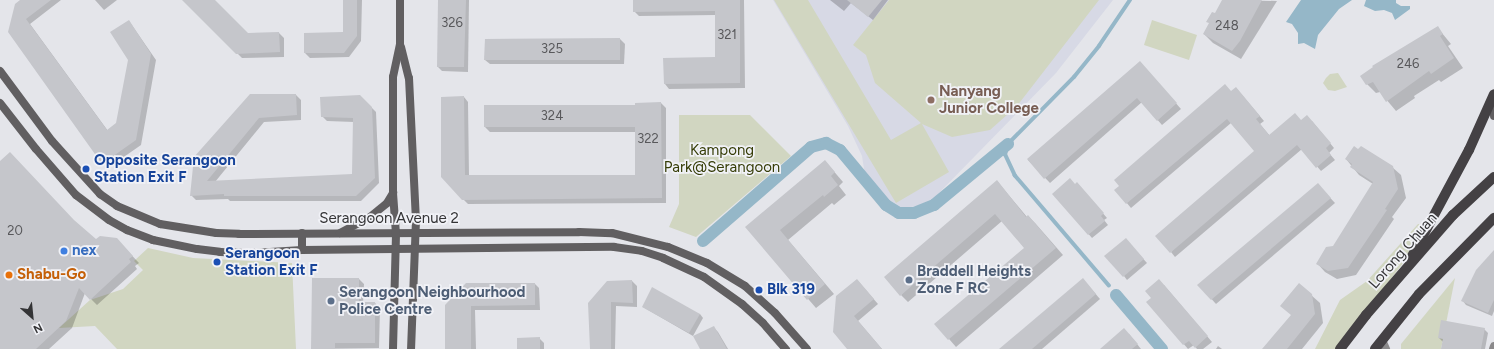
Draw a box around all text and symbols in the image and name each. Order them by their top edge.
house number: 326 [441,15,463,31]
house number: 248 [1215,18,1239,34]
house number: 321 [717,27,737,43]
house number: 325 [541,41,563,57]
house number: 246 [1397,56,1419,72]
place label: Nanyang Junior College [939,82,1039,117]
marker: Nanyang Junior College [926,95,936,105]
house number: 324 [541,108,563,124]
house number: 322 [637,131,659,147]
park label: Kampong Park@Serangoon [664,141,780,176]
place label: Opposite Serangoon Station Exit F [94,151,236,186]
marker: Opposite Serangoon Station Exit F [81,164,91,174]
street label: Lorong Chuan [1365,209,1441,293]
street label: Serangoon Avenue 2 [319,210,459,228]
house number: 20 [7,223,23,239]
place label: nex [72,242,97,260]
place label: Serangoon Station Exit F [225,244,317,279]
marker: nex [59,246,69,256]
marker: Serangoon Station Exit F [212,257,222,267]
place label: Braddell Heights Zone F RC [917,262,1031,297]
place label: Shabu-Go [17,266,86,284]
marker: Shabu-Go [4,270,14,280]
marker: Braddell Heights Zone F RC [904,275,914,285]
place label: Blk 319 [767,281,815,299]
place label: Serangoon Neighbourhood Police Centre [339,283,525,318]
marker: Blk 319 [754,285,764,295]
marker: Serangoon Neighbourhood Police Centre [326,296,336,306]
north arrow [12,297,52,337]
text: N [31,320,44,336]

